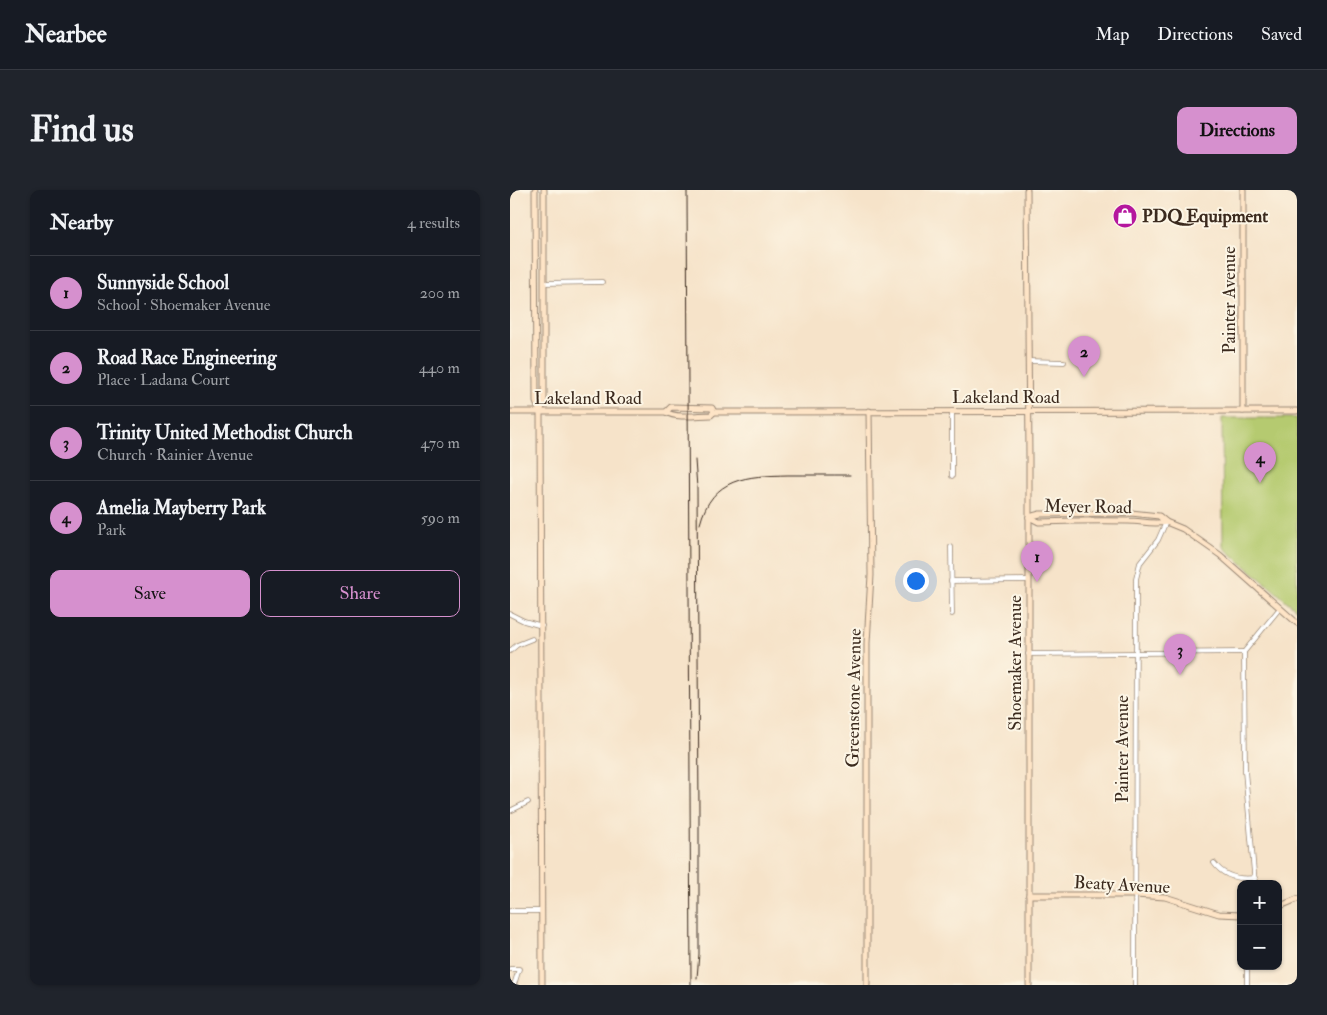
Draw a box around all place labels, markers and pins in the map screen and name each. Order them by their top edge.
shop icon: PDQ Equipment [1112,203,1138,229]
place label: PDQ Equipment [1142,205,1268,228]
pin: 2 [1068,336,1100,377]
pin: 4 [1244,442,1276,483]
pin: 1 [1021,541,1053,582]
pin: 3 [1164,634,1196,675]

